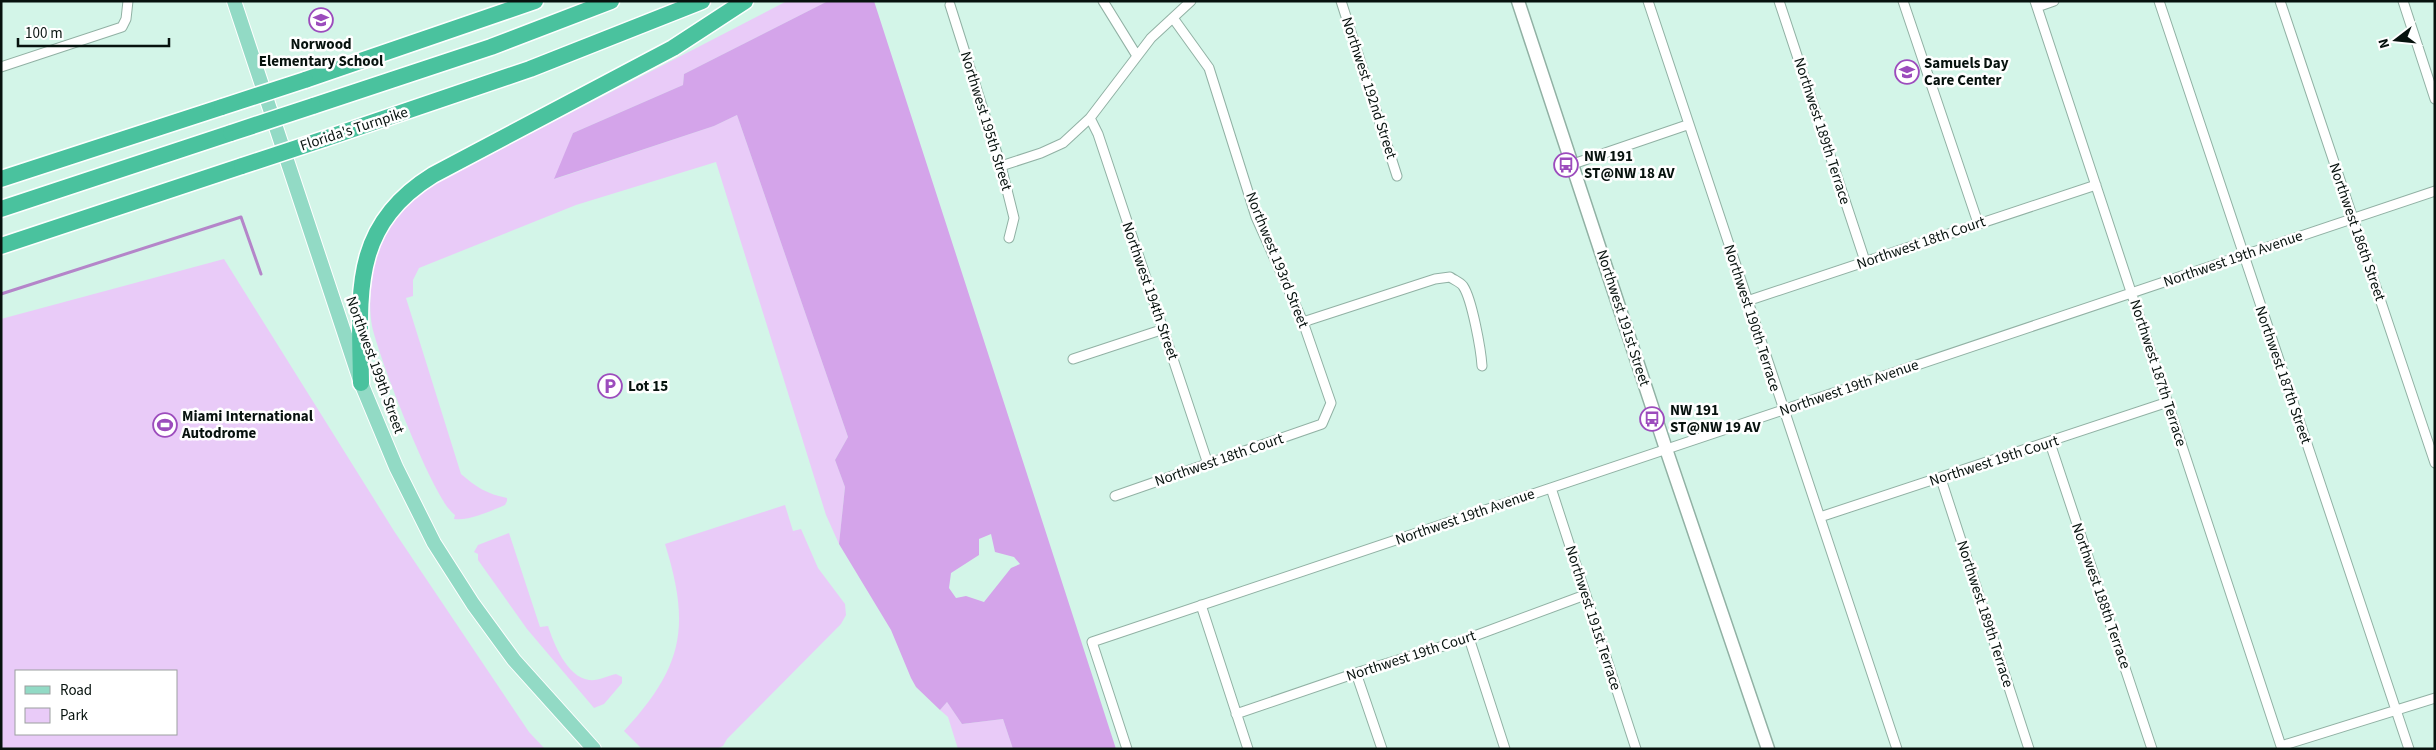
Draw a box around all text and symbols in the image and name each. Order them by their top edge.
school or university icon: Norwood Elementary School [308,7,334,33]
street label: Northwest 192nd Street [1336,14,1402,162]
scale bar [18,15,169,47]
north arrow [2371,15,2421,65]
text: 100 m [25,23,63,44]
place label: Norwood Elementary School [259,34,384,72]
text: N [2374,36,2395,51]
street label: Northwest 195th Street [955,49,1017,193]
place label: Samuels Day Care Center [1924,53,2009,91]
street label: Northwest 189th Terrace [1788,55,1856,207]
school or university icon: Samuels Day Care Center [1894,59,1920,85]
street label: Florida's Turnpike [297,102,411,156]
place label: NW 191 ST@NW 18 AV [1584,146,1675,184]
bus stop icon: NW 191 ST@NW 18 AV [1553,152,1579,178]
street label: Northwest 186th Street [2324,160,2390,304]
street label: Northwest 193rd Street [1240,189,1314,331]
street label: Northwest 18th Court [1854,211,1988,275]
street label: Northwest 194th Street [1117,219,1183,363]
street label: Northwest 19th Avenue [2161,225,2305,293]
street label: Northwest 190th Terrace [1718,242,1786,394]
street label: Northwest 191st Street [1591,247,1655,389]
street label: Northwest 199th Street [340,293,410,437]
street label: Northwest 187th Terrace [2124,297,2192,449]
street label: Northwest 187th Street [2250,303,2316,447]
street label: Northwest 19th Avenue [1777,354,1921,422]
parking icon: Lot 15 [597,373,623,399]
place label: Lot 15 [628,376,668,397]
place label: NW 191 ST@NW 19 AV [1670,400,1761,438]
place label: Miami International Autodrome [181,406,314,444]
bus stop icon: NW 191 ST@NW 19 AV [1639,406,1665,432]
sports icon: Miami International Autodrome [152,412,178,438]
street label: Northwest 18th Court [1152,428,1286,492]
street label: Northwest 19th Court [1927,430,2061,492]
street label: Northwest 19th Avenue [1393,483,1537,551]
street label: Northwest 188th Terrace [2066,520,2136,672]
street label: Northwest 189th Terrace [1951,538,2019,690]
street label: Northwest 191st Terrace [1560,543,1626,693]
street label: Northwest 19th Court [1344,625,1478,687]
legend [15,670,178,735]
text: Road [60,680,92,701]
text: Park [60,705,89,726]

